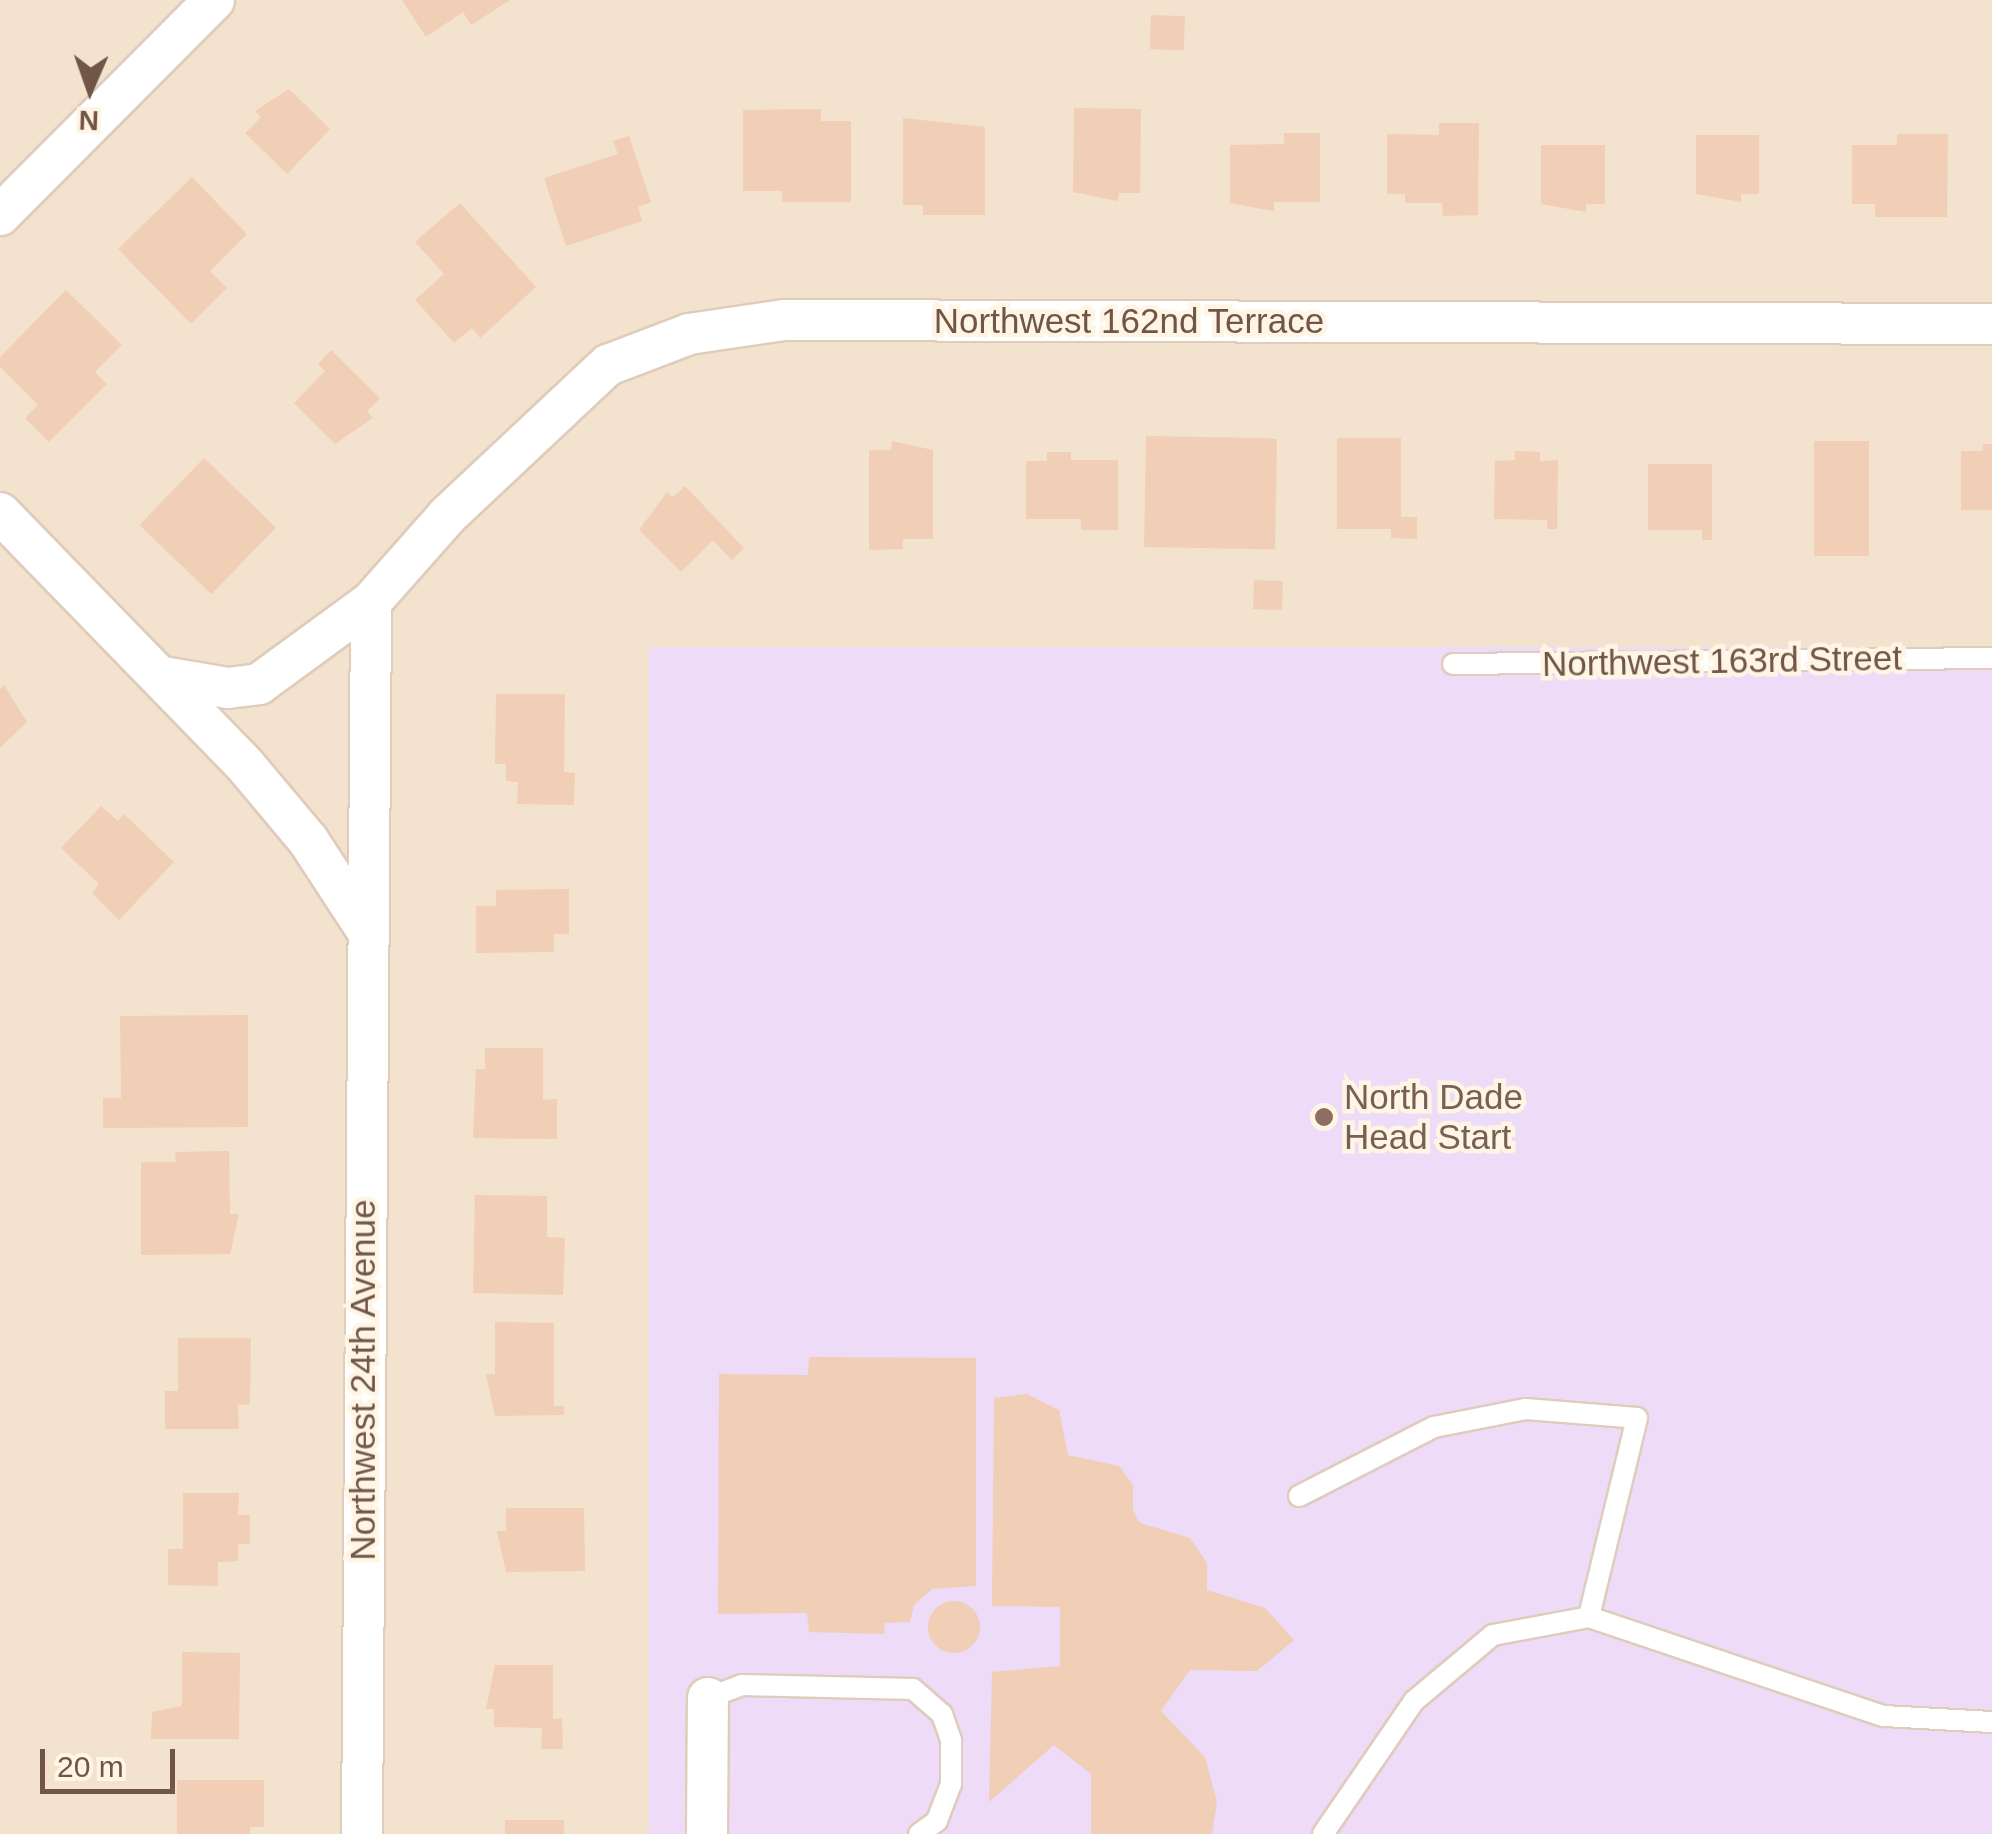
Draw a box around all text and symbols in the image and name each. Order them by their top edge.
north arrow [40,40,140,140]
text: N [78,105,100,136]
street label: Northwest 162nd Terrace [933,300,1325,342]
street label: Northwest 163rd Street [1542,637,1902,685]
place label: North Dade Head Start [1344,1076,1523,1158]
marker: North Dade Head Start [1313,1106,1335,1128]
street label: Northwest 24th Avenue [342,1198,384,1562]
scale bar [45,1729,180,1791]
text: 20 m [57,1750,124,1783]

